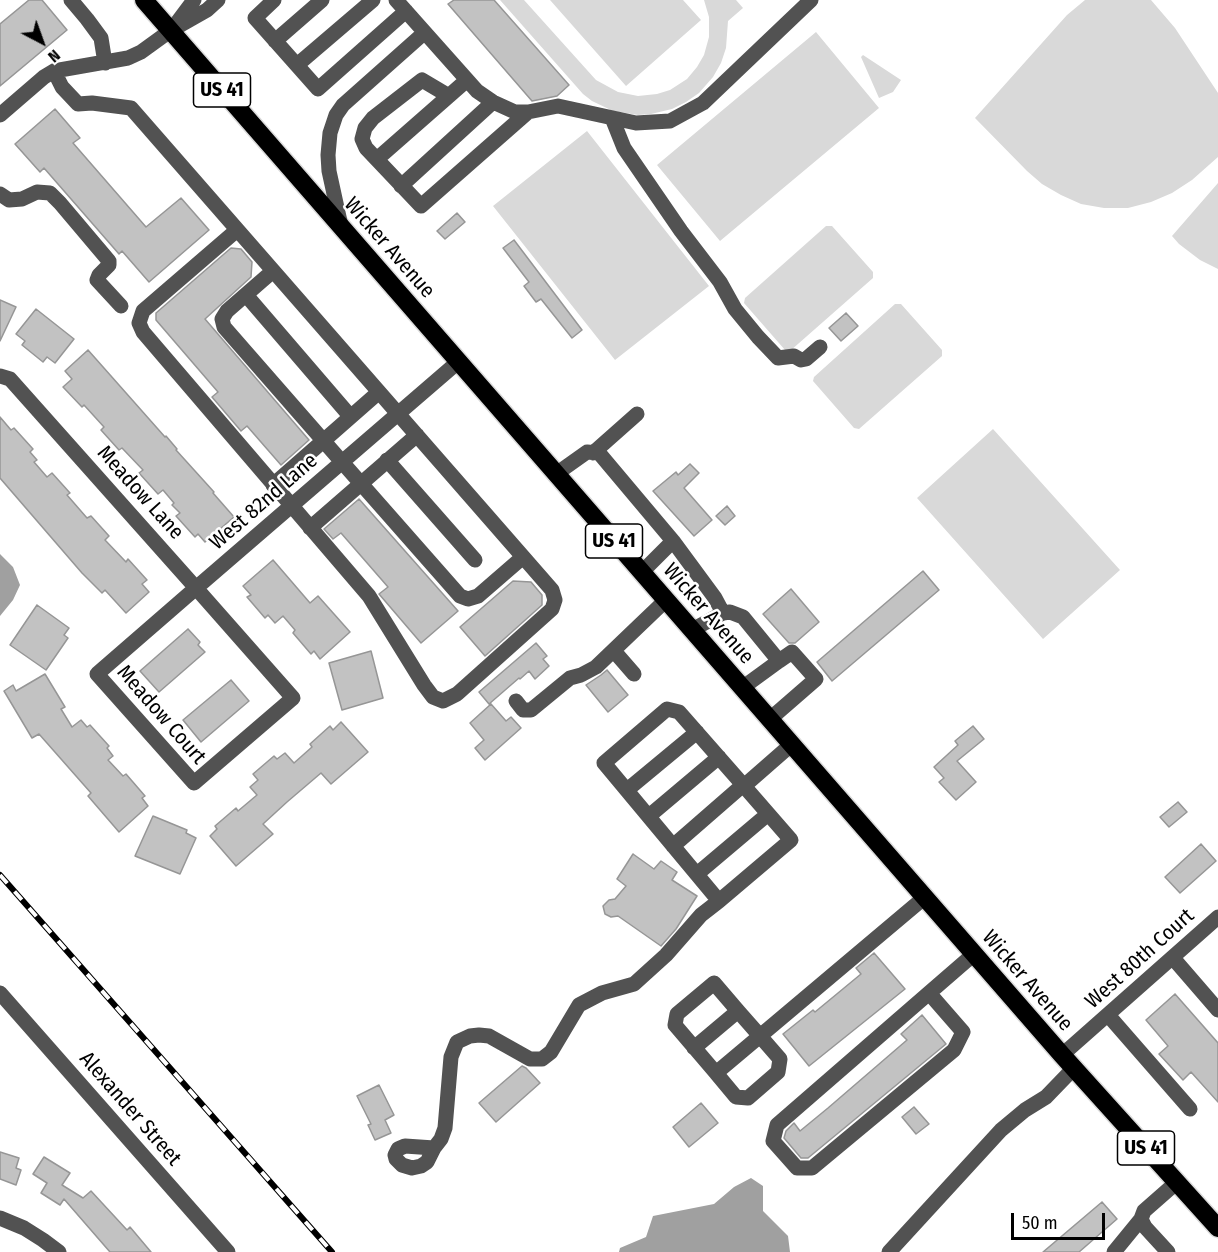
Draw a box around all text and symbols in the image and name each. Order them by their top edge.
north arrow [12,12,72,72]
text: N [44,46,64,66]
road number: US 41 [194,73,250,107]
street label: Wicker Avenue [338,192,440,304]
street label: Meadow Lane [91,441,189,545]
street label: West 82nd Lane [205,448,323,556]
road number: US 41 [586,524,642,558]
street label: Wicker Avenue [657,558,759,670]
street label: Meadow Court [111,660,211,770]
street label: West 80th Court [1080,904,1200,1014]
street label: Wicker Avenue [976,925,1078,1037]
street label: Alexander Street [74,1047,186,1171]
road number: US 41 [1118,1131,1174,1165]
scale bar [1014,1201,1108,1239]
text: 50 m [1022,1212,1058,1234]

